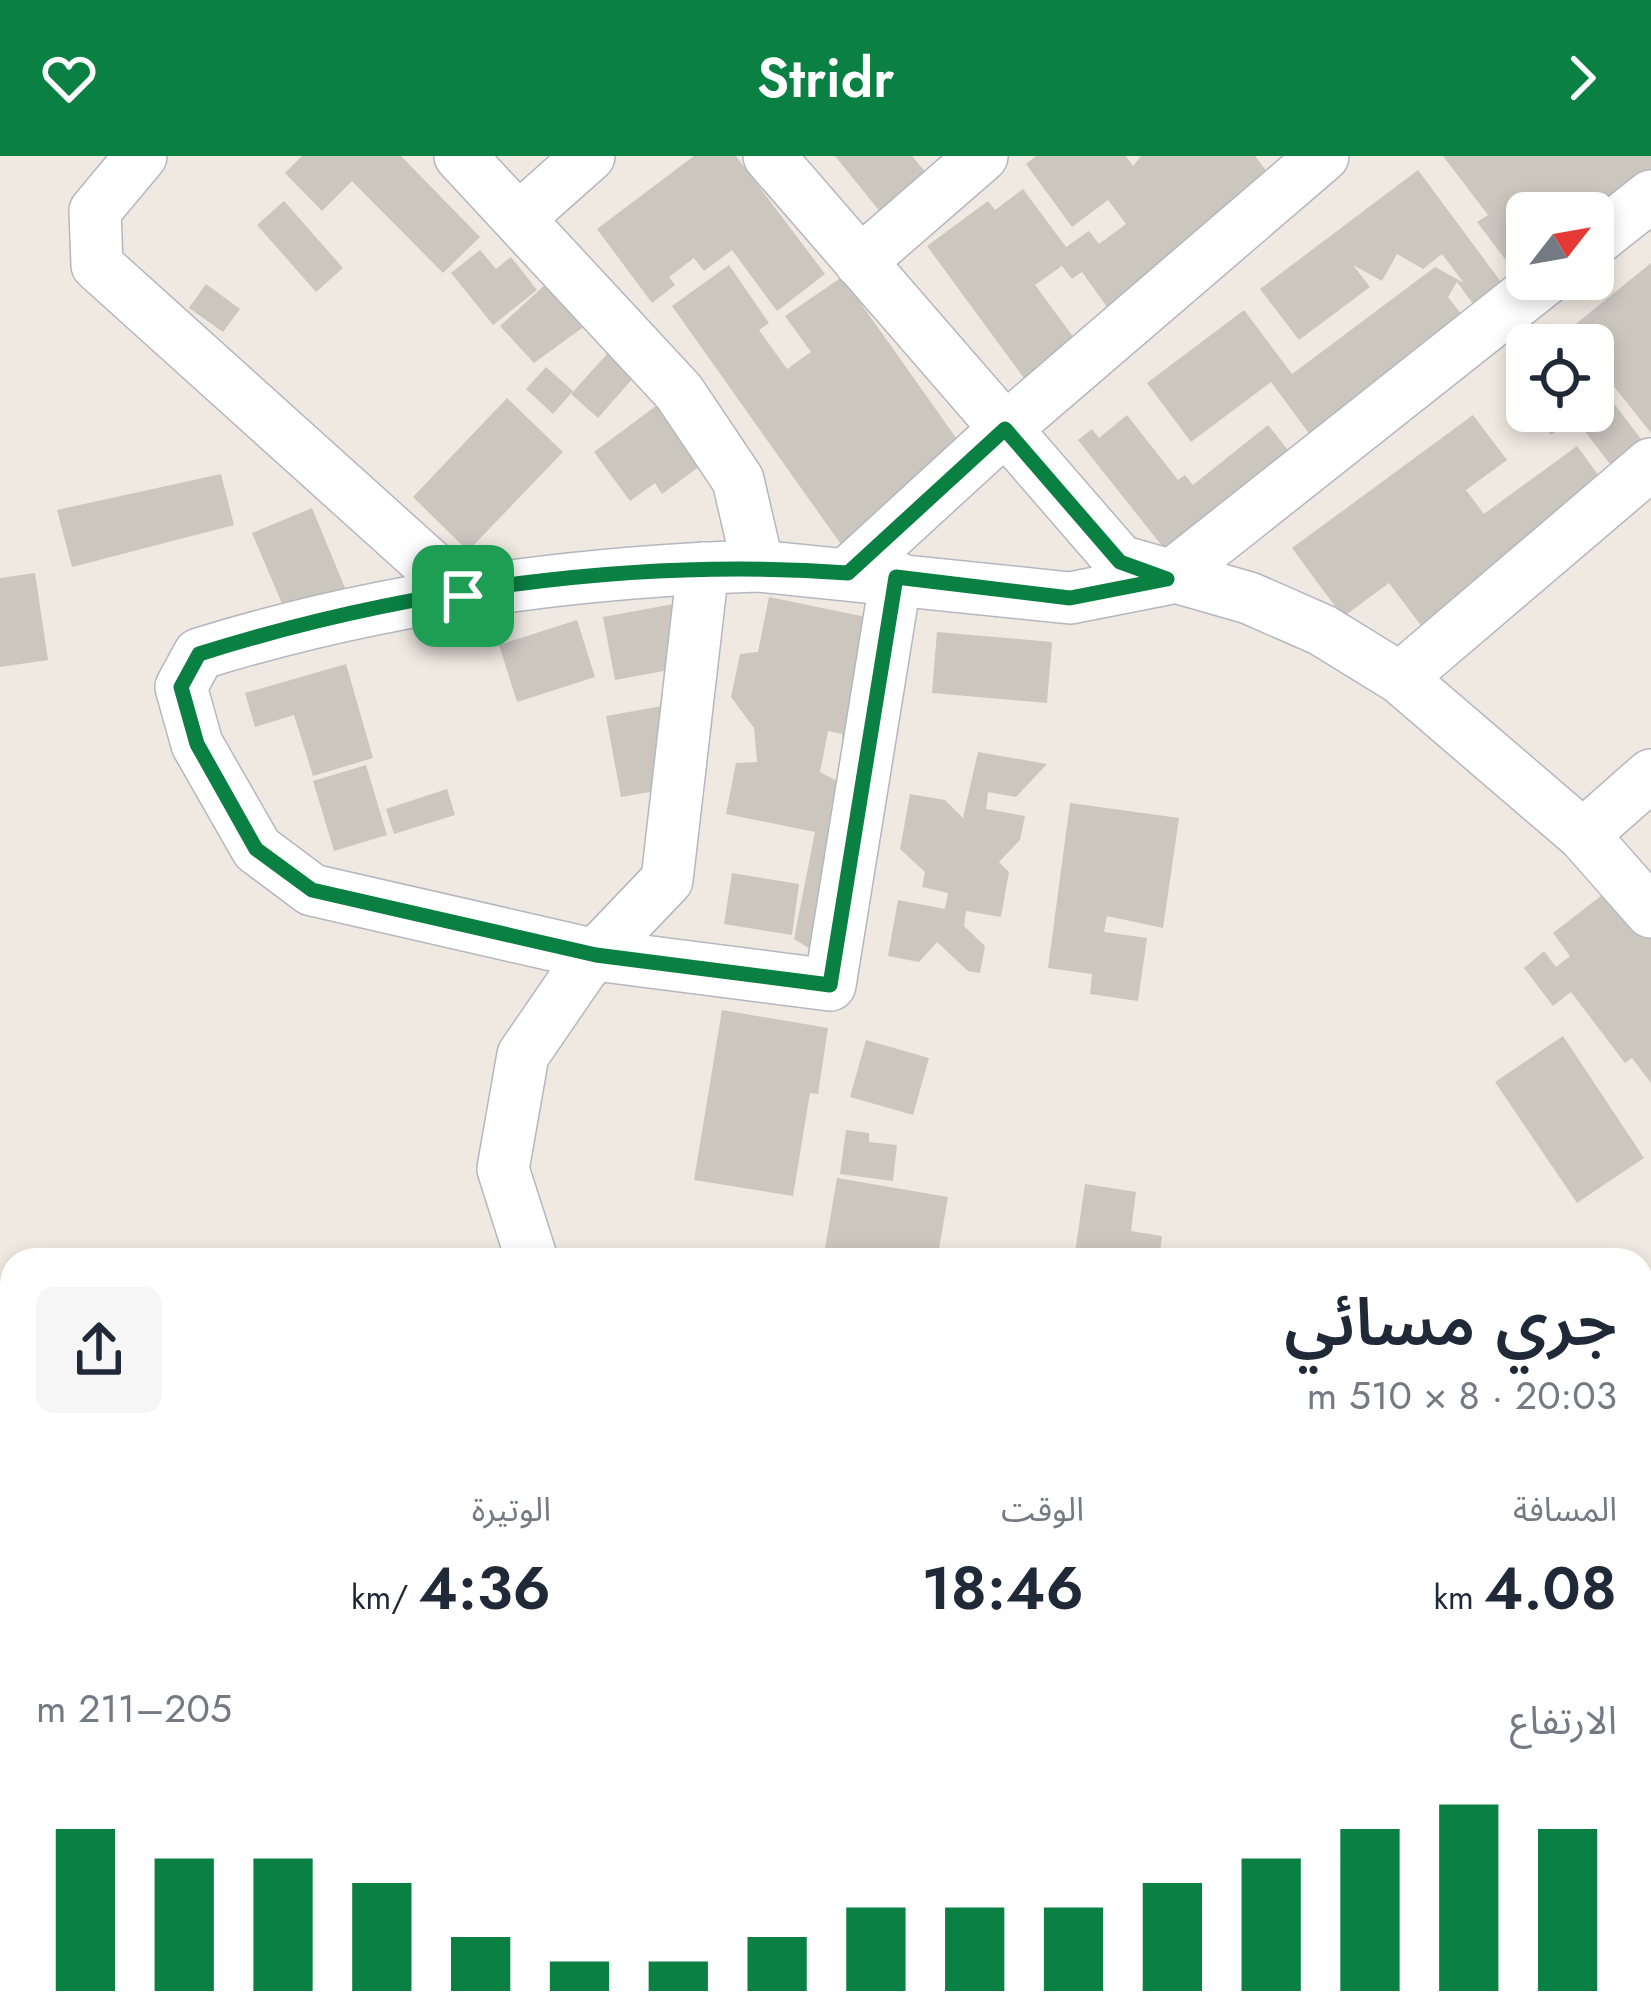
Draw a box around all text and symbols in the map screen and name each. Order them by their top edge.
text: Stridr [757,39,894,117]
icon: heart [36,45,102,111]
icon: forward [1549,45,1615,111]
north arrow [1506,192,1614,300]
map controls [1506,192,1614,432]
button: locate [1506,324,1614,432]
pin [412,545,514,647]
icon: arrive [430,563,496,629]
text: جري مسائي [1284,1274,1617,1370]
button: share [36,1287,162,1413]
text: 20:03 · 8 × 510 m [1307,1367,1617,1424]
text: الوتيرة [472,1486,551,1533]
text: الوقت [1001,1486,1084,1533]
text: المسافة [1513,1486,1617,1533]
text: 4:36 [418,1545,551,1632]
text: 18:46 [921,1545,1084,1632]
text: 4.08 [1484,1545,1617,1632]
text: /km [351,1574,418,1621]
text: km [1434,1574,1484,1621]
text: 205–211 m [36,1680,232,1737]
text: الارتفاع [1510,1692,1617,1749]

